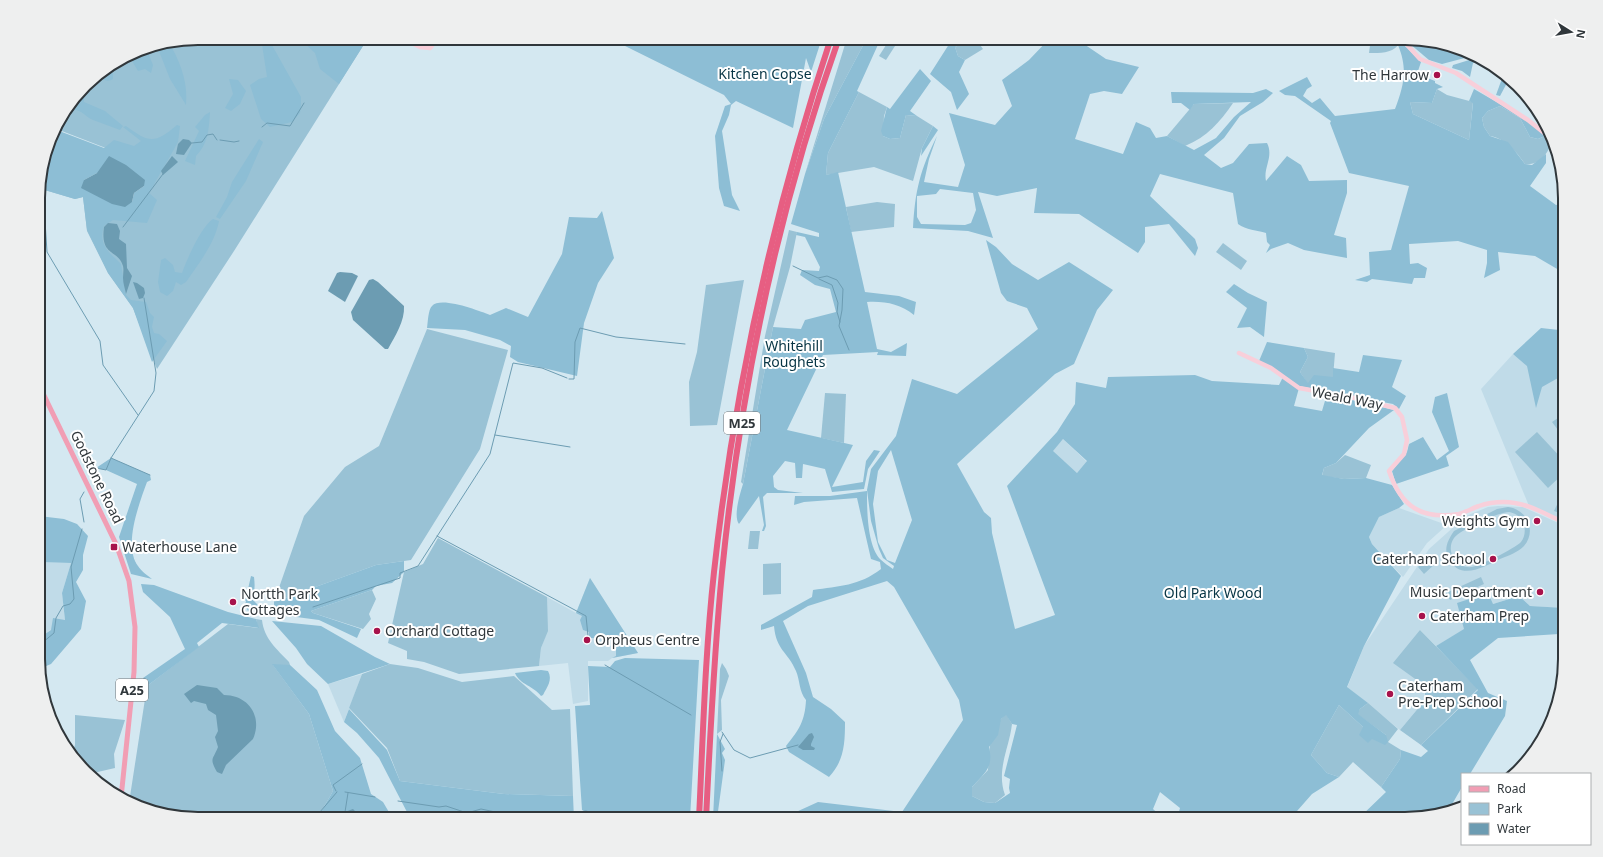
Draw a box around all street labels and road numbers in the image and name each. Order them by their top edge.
street label: Weald Way [1310,381,1385,414]
road number: M25 [724,412,760,434]
street label: Godstone Road [67,427,128,526]
road number: A25 [116,679,148,701]

